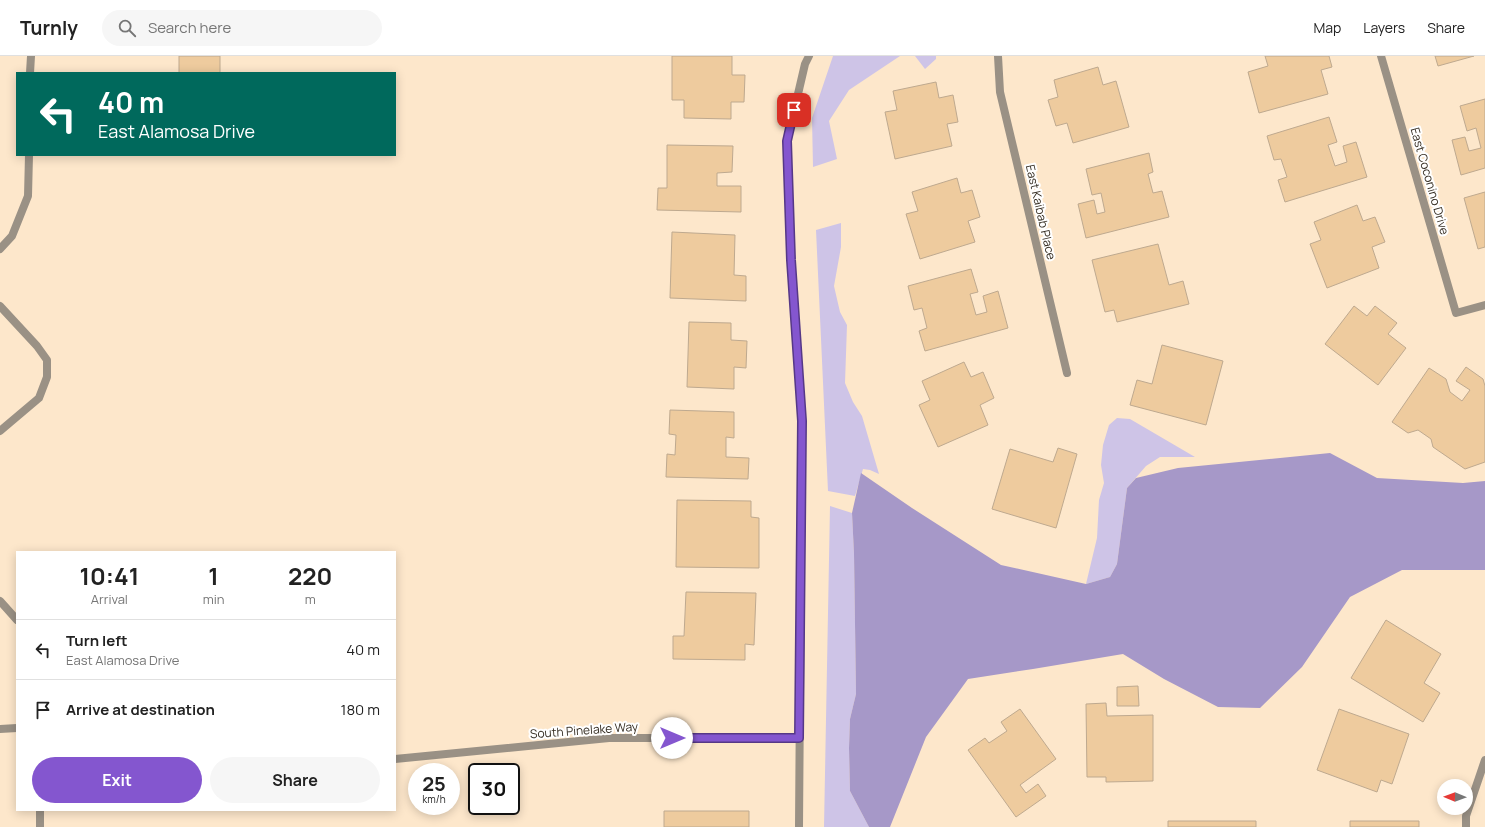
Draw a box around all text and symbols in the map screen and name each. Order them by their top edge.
search box [102,10,382,46]
text: Turnly [20,15,78,41]
icon: search [116,17,138,39]
text: Search here [148,17,231,38]
text: Map [1313,18,1341,37]
text: Layers [1363,18,1405,37]
text: Share [1427,18,1465,37]
text: 40 m [98,83,164,121]
icon: left [32,88,84,140]
pin [777,93,811,127]
icon: arrive [783,99,805,121]
text: East Alamosa Drive [98,119,255,143]
street label: East Coconino Drive [1407,125,1453,237]
street label: East Kaibab Place [1022,163,1060,261]
text: 10:41 [80,559,139,592]
text: 1 [208,559,219,592]
text: 220 [288,559,332,592]
text: Arrival [91,590,128,608]
text: min [203,590,225,608]
text: m [305,590,316,608]
text: Turn left [66,630,128,651]
icon: left [32,639,54,661]
text: 40 m [346,639,380,660]
text: East Alamosa Drive [66,651,179,669]
icon: arrive [32,699,54,721]
text: Arrive at destination [66,699,215,720]
text: 180 m [341,699,380,720]
position arrow [651,717,693,759]
street label: South Pinelake Way [529,718,639,742]
button: Exit [32,757,202,803]
button: Share [210,757,380,803]
speed limit sign: 30 [468,763,520,815]
text: 25 [422,770,446,797]
north arrow [1437,779,1473,815]
map controls [1437,779,1473,815]
text: km/h [422,792,446,806]

